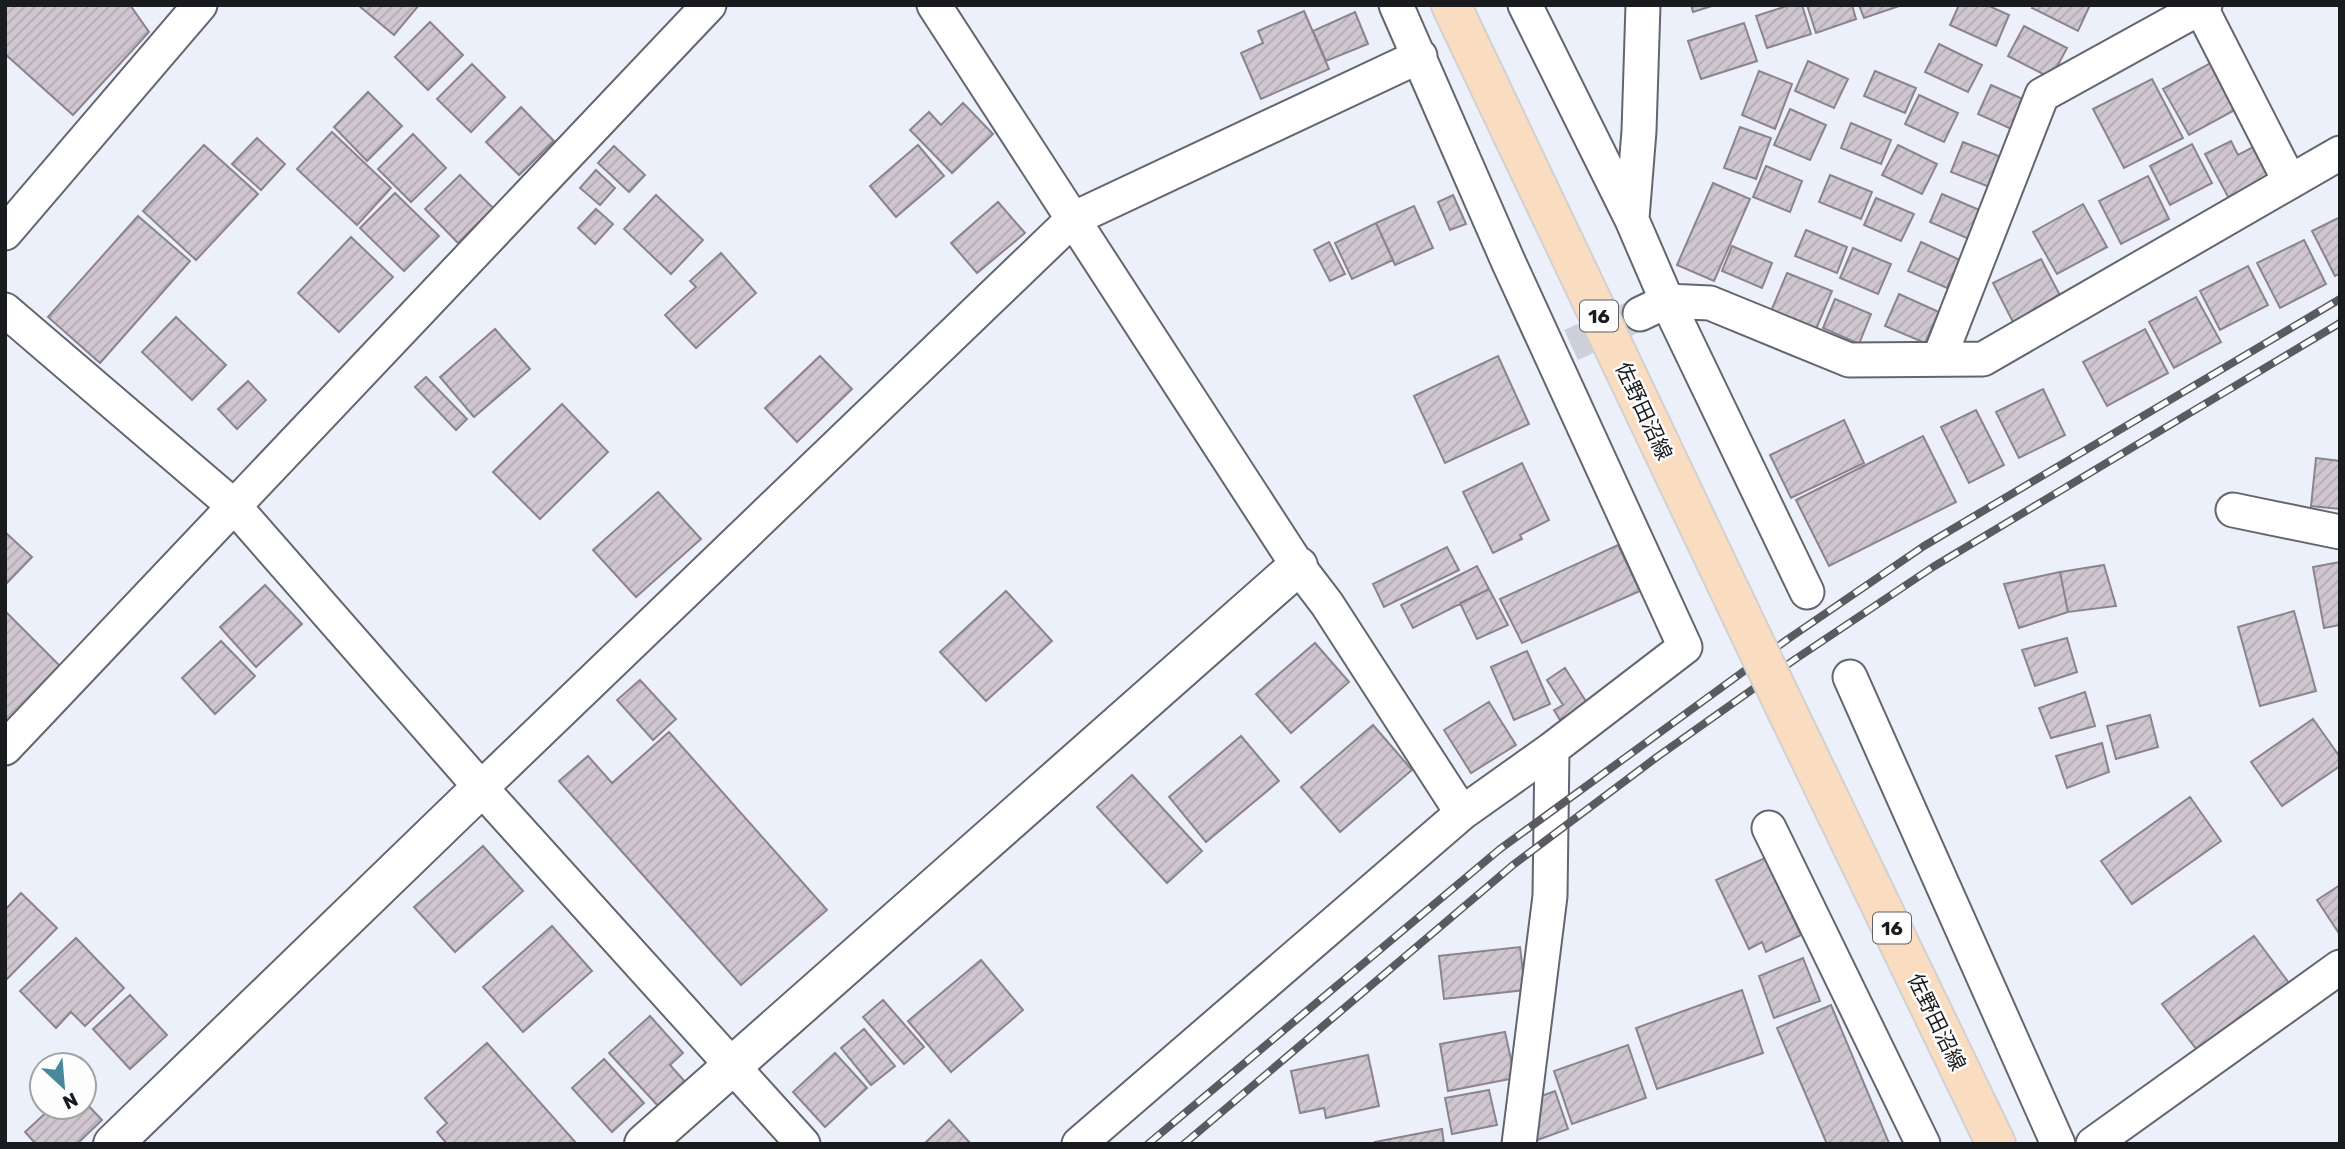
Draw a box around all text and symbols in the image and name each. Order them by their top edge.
road number: 16 [1580,300,1618,332]
street label: 佐野田沼線 [1610,358,1678,464]
road number: 16 [1873,912,1911,944]
street label: 佐野田沼線 [1903,969,1971,1075]
north arrow [28,1051,98,1121]
text: N [59,1087,81,1114]

